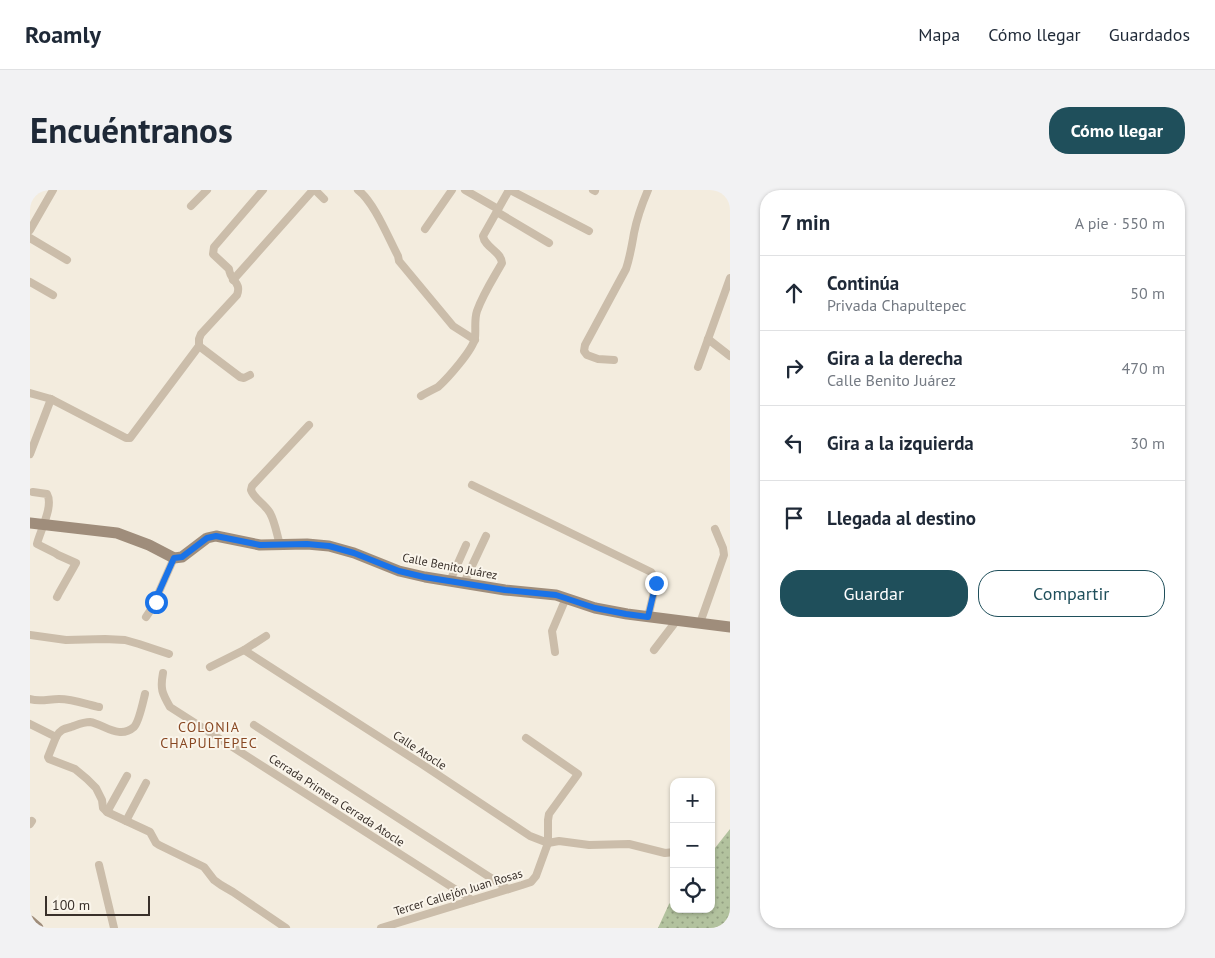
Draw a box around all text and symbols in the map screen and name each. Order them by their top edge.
text: Roamly [25,19,101,50]
text: Mapa [918,23,960,46]
text: Cómo llegar [988,23,1081,46]
text: Guardados [1109,23,1190,46]
text: Encuéntranos [30,107,233,153]
button: Cómo llegar [1049,107,1185,154]
text: 7 min [780,209,830,236]
text: A pie · 550 m [1075,213,1165,233]
text: Continúa [827,271,899,295]
icon: ahead [780,279,808,307]
text: 50 m [1130,283,1165,303]
text: Privada Chapultepec [827,295,967,315]
text: Gira a la derecha [827,346,963,370]
icon: right [780,354,808,382]
text: 470 m [1122,358,1165,378]
text: Calle Benito Juárez [827,370,956,390]
icon: left [780,429,808,457]
text: Gira a la izquierda [827,431,974,455]
text: 30 m [1130,433,1165,453]
icon: arrive [780,504,808,532]
text: Llegada al destino [827,506,976,530]
street label: Calle Benito Juárez [401,549,499,583]
button: Guardar [780,570,968,617]
button: Compartir [978,570,1165,617]
route end [645,572,668,595]
route start [145,591,168,614]
district label: COLONIA CHAPULTEPEC [160,718,258,752]
street label: Calle Atocle [390,727,450,773]
street label: Cerrada Primera Cerrada Atocle [266,750,408,850]
map controls [670,778,715,913]
button: + [670,778,715,823]
button: − [670,823,715,868]
street label: Tercer Callejón Juan Rosas [392,865,524,919]
button: locate [670,868,715,913]
scale bar [45,893,150,916]
text: 100 m [52,896,90,914]

